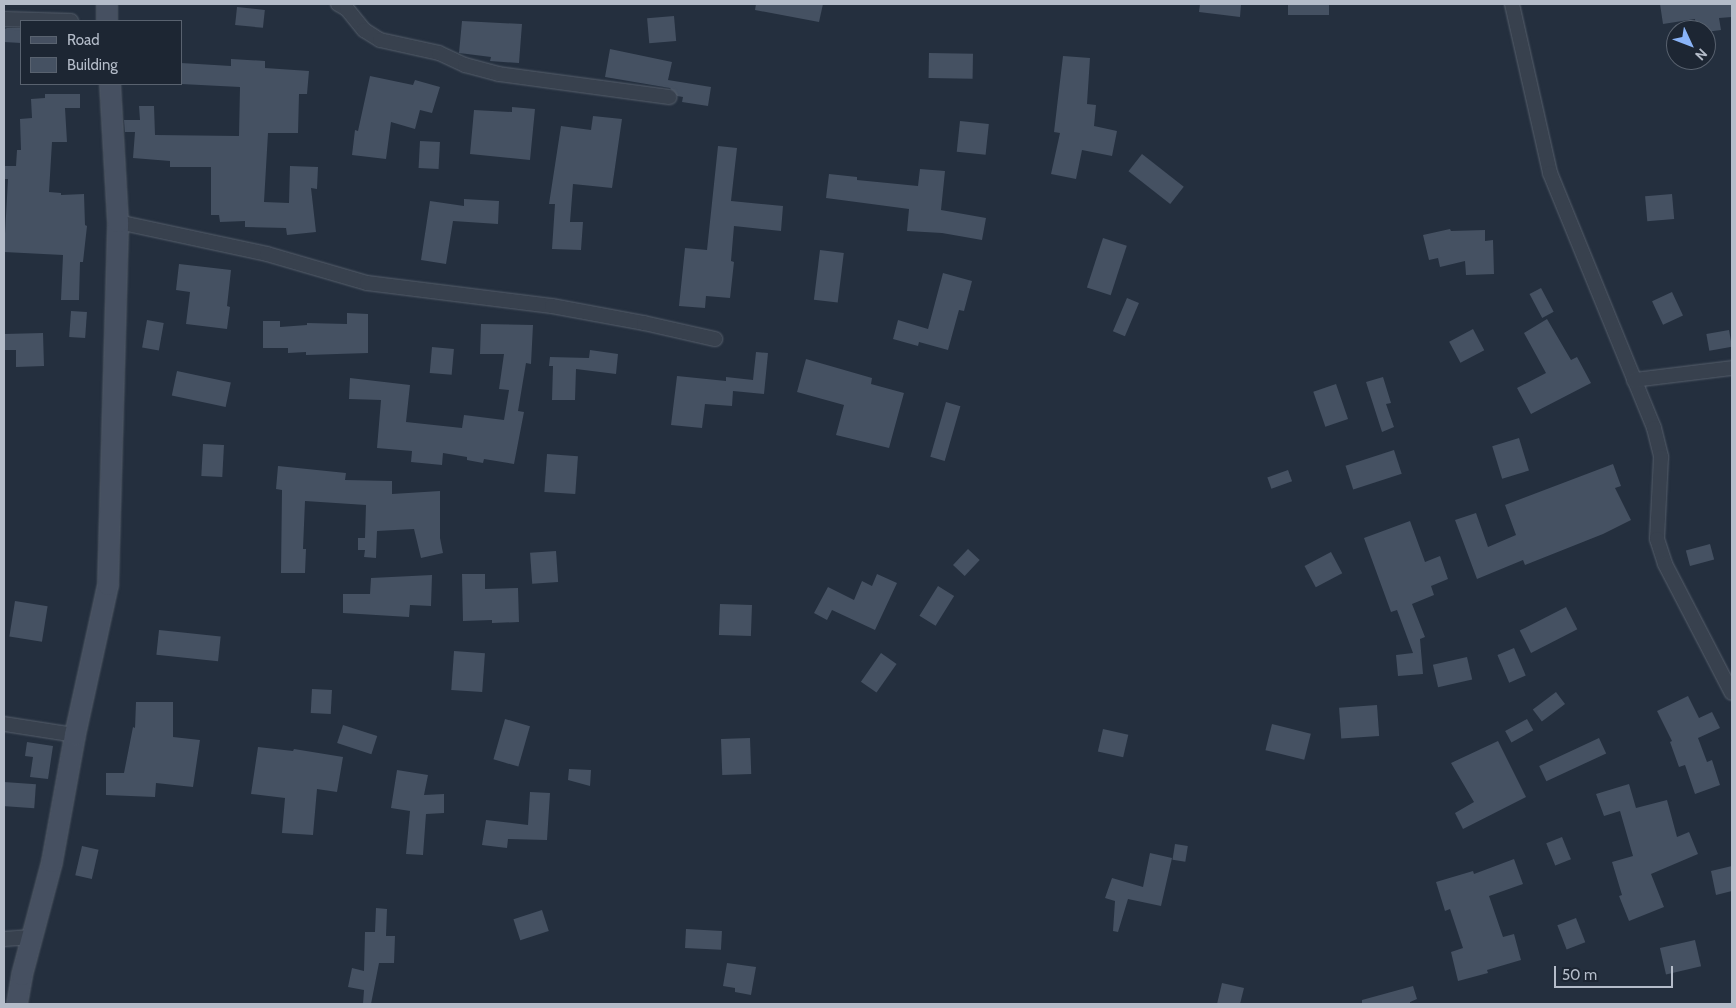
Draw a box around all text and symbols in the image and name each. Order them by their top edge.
legend [20,20,182,85]
north arrow [1666,20,1716,70]
text: Road [67,31,100,49]
text: N [1691,45,1711,64]
text: Building [67,56,118,74]
scale bar [1556,956,1675,988]
text: 50 m [1562,966,1597,984]

